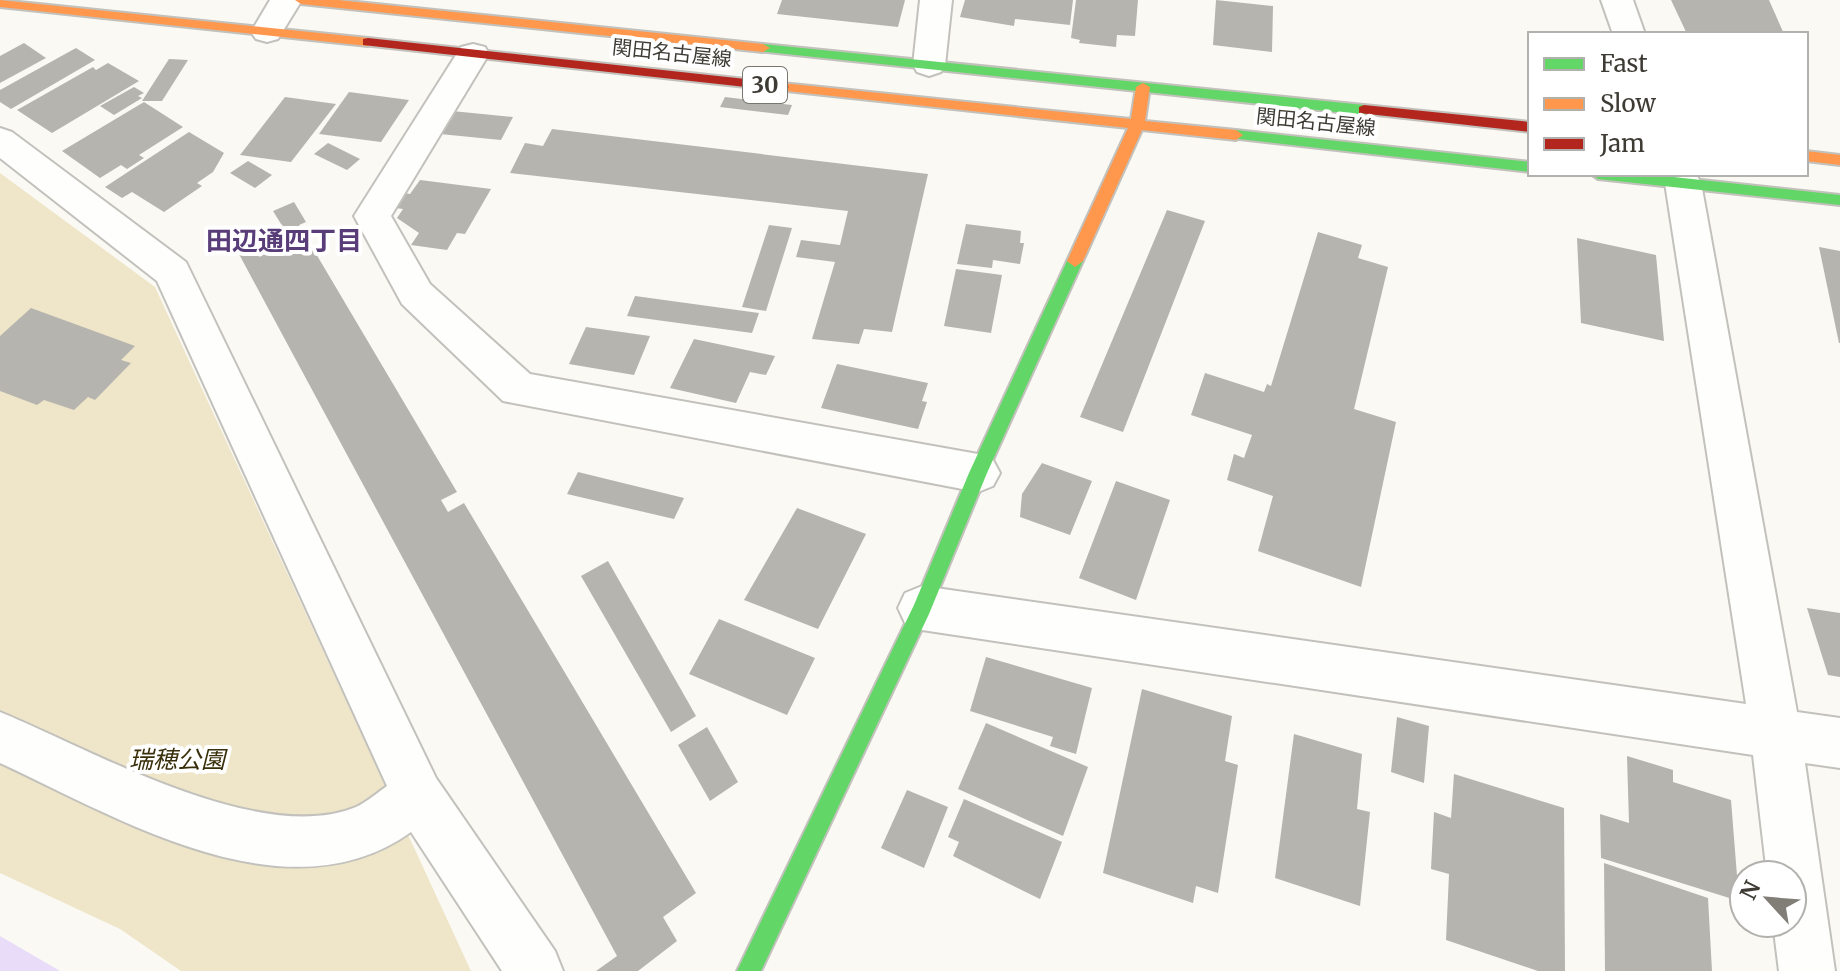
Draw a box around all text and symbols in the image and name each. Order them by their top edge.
legend [1528,32,1808,176]
street label: 関田名古屋線 [611,34,733,71]
text: Fast [1600,48,1648,79]
road number: 30 [743,67,787,103]
text: Slow [1600,88,1656,119]
street label: 関田名古屋線 [1255,103,1377,140]
text: Jam [1599,128,1645,159]
district label: 田辺通四丁目 [206,224,362,257]
park label: 瑞穂公園 [129,744,228,775]
north arrow [1728,859,1808,939]
text: N [1734,876,1767,904]

